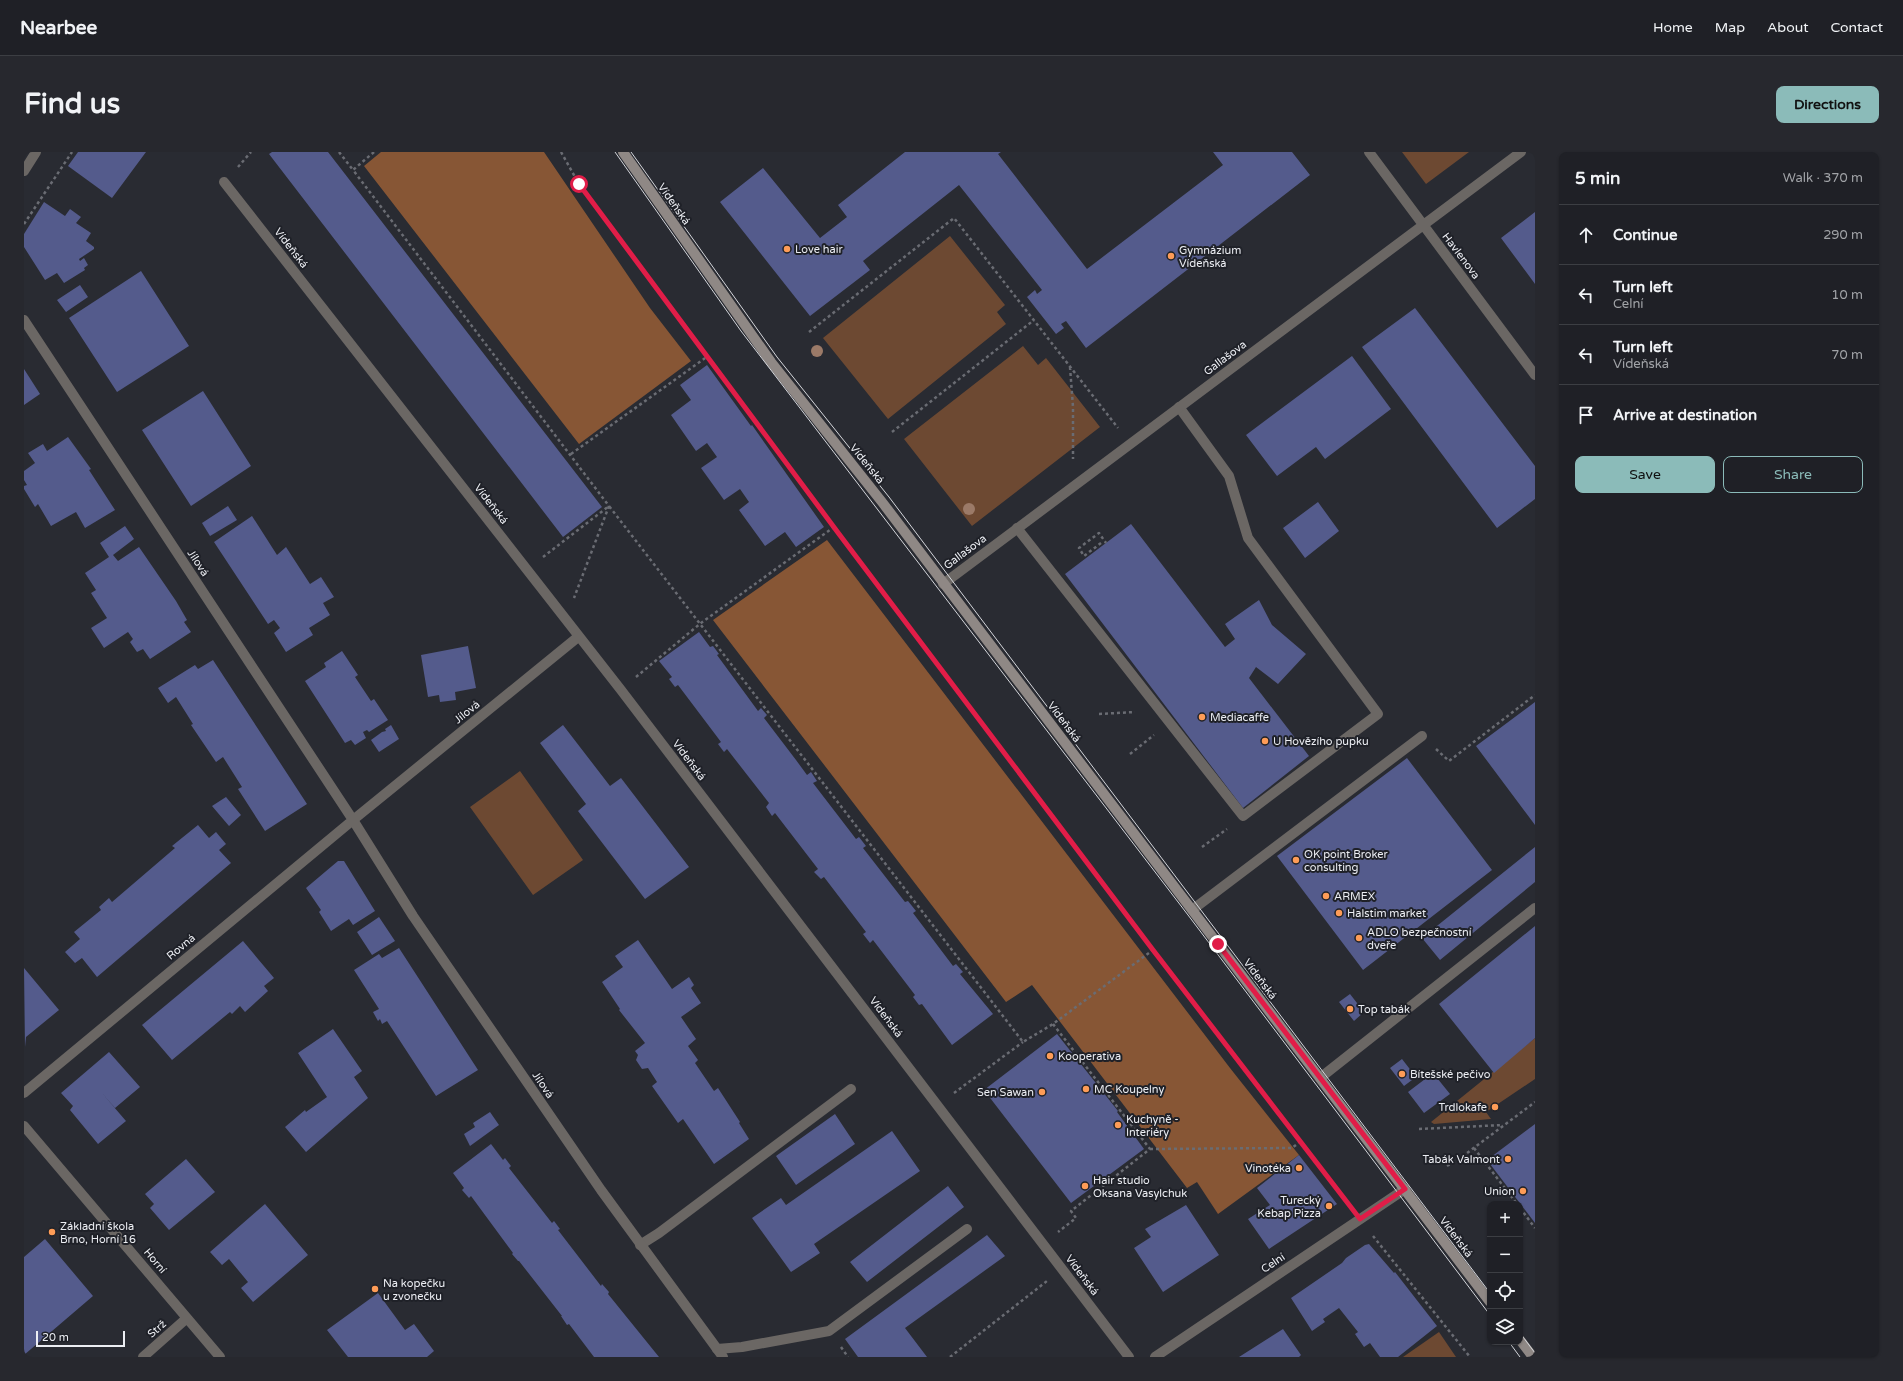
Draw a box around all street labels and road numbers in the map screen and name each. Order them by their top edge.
street label: Vídeňská [655,181,693,227]
street label: Vídeňská [271,225,311,271]
street label: Havlenova [1439,230,1483,282]
street label: Gallašova [1201,338,1249,378]
street label: Vídeňská [847,441,887,487]
street label: Vídeňská [471,481,511,527]
street label: Gallašova [941,532,989,572]
street label: Jílová [185,547,211,579]
street label: Jílová [452,698,482,726]
street label: Vídeňská [1045,699,1083,745]
street label: Vídeňská [670,737,708,783]
street label: Rovná [164,931,198,963]
street label: Vídeňská [1241,956,1279,1002]
street label: Vídeňská [867,994,905,1040]
street label: Jílová [529,1069,557,1101]
street label: Vídeňská [1437,1214,1475,1260]
street label: Horní [141,1246,169,1276]
street label: Celní [1259,1250,1288,1276]
street label: Vídeňská [1063,1252,1101,1298]
street label: Strž [145,1317,169,1341]

